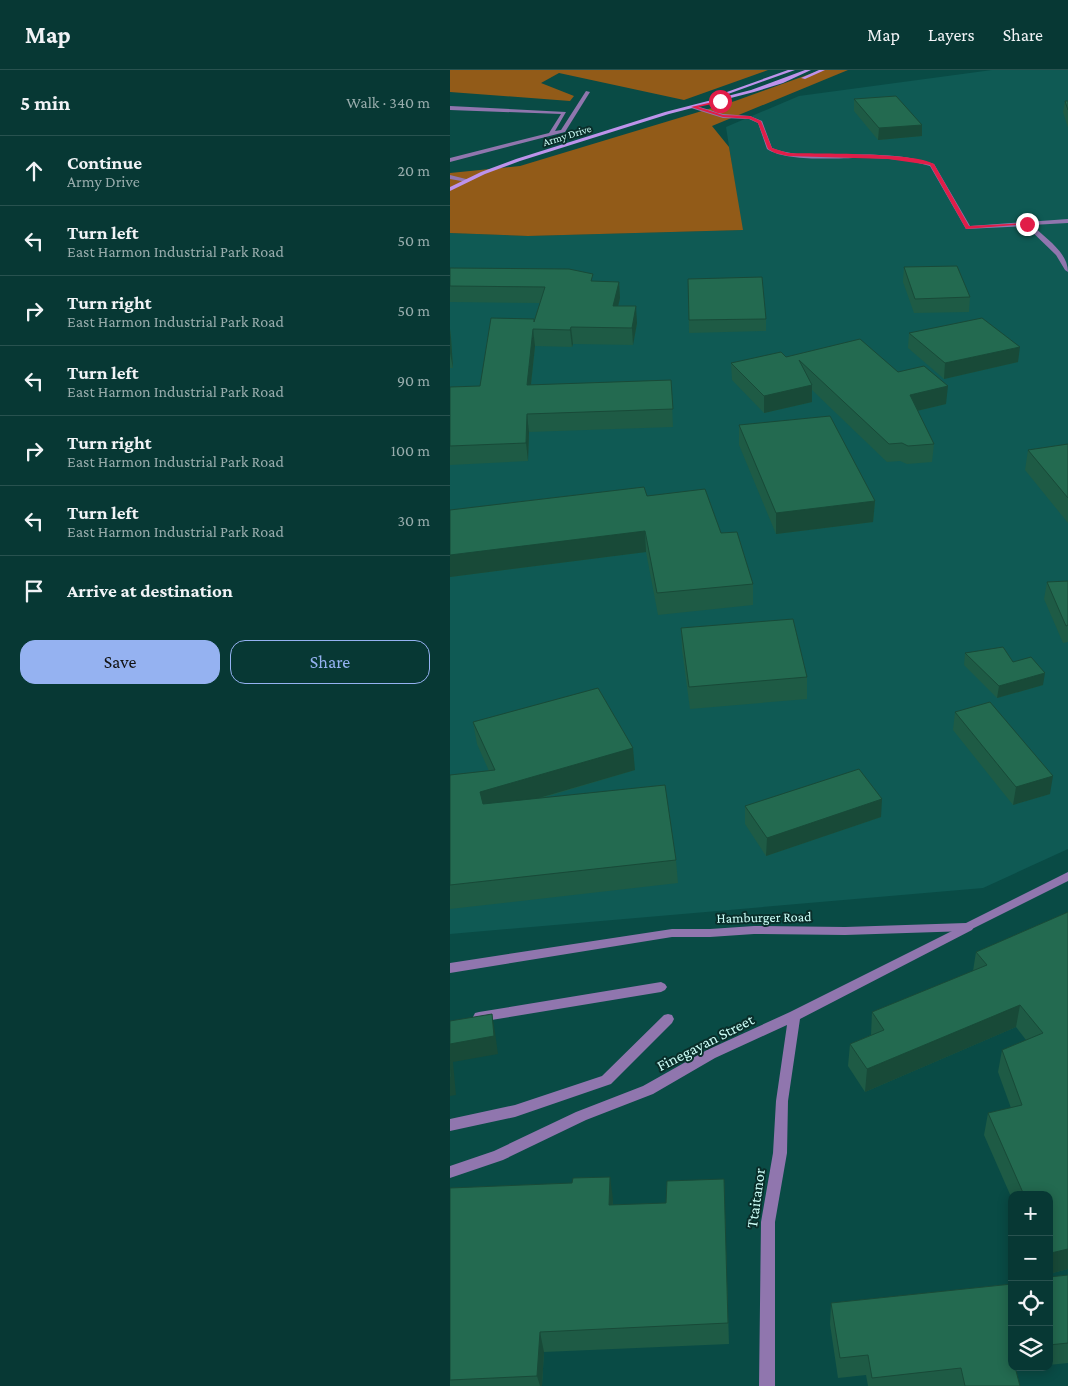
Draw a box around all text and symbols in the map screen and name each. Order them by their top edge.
text: Map [25,21,71,48]
text: Map [867,25,900,45]
text: Layers [928,25,975,45]
text: Share [1003,25,1043,45]
route start [709,90,732,113]
text: 5 min [20,91,70,115]
text: Walk · 340 m [346,94,430,111]
street label: Army Drive [541,122,593,149]
text: Continue [67,152,142,173]
icon: ahead [20,157,48,185]
text: 20 m [397,162,430,179]
text: Army Drive [67,173,140,190]
route end [1016,213,1039,236]
text: Turn left [67,222,139,243]
icon: left [20,227,48,255]
text: 50 m [398,232,430,249]
text: East Harmon Industrial Park Road [67,243,284,260]
text: Turn right [67,292,152,313]
icon: right [20,297,48,325]
text: 50 m [398,302,430,319]
text: East Harmon Industrial Park Road [67,313,284,330]
text: Turn left [67,362,139,383]
icon: left [20,367,48,395]
text: 90 m [397,372,430,389]
text: East Harmon Industrial Park Road [67,383,284,400]
text: Turn right [67,432,152,453]
icon: right [20,437,48,465]
text: 100 m [391,442,430,459]
text: East Harmon Industrial Park Road [67,453,284,470]
text: Turn left [67,502,139,523]
icon: left [20,507,48,535]
text: 30 m [398,512,430,529]
text: East Harmon Industrial Park Road [67,523,284,540]
icon: arrive [20,577,48,605]
text: Arrive at destination [67,580,233,601]
button: Save [20,640,220,684]
button: Share [230,640,430,684]
street label: Hamburger Road [716,908,812,926]
street label: Finegayan Street [654,1010,758,1075]
street label: Ttaitanor [743,1167,768,1229]
map controls [1008,1191,1053,1371]
button: + [1008,1191,1053,1236]
button: − [1008,1236,1053,1281]
button: locate [1008,1281,1053,1326]
button: layers [1008,1326,1053,1371]

